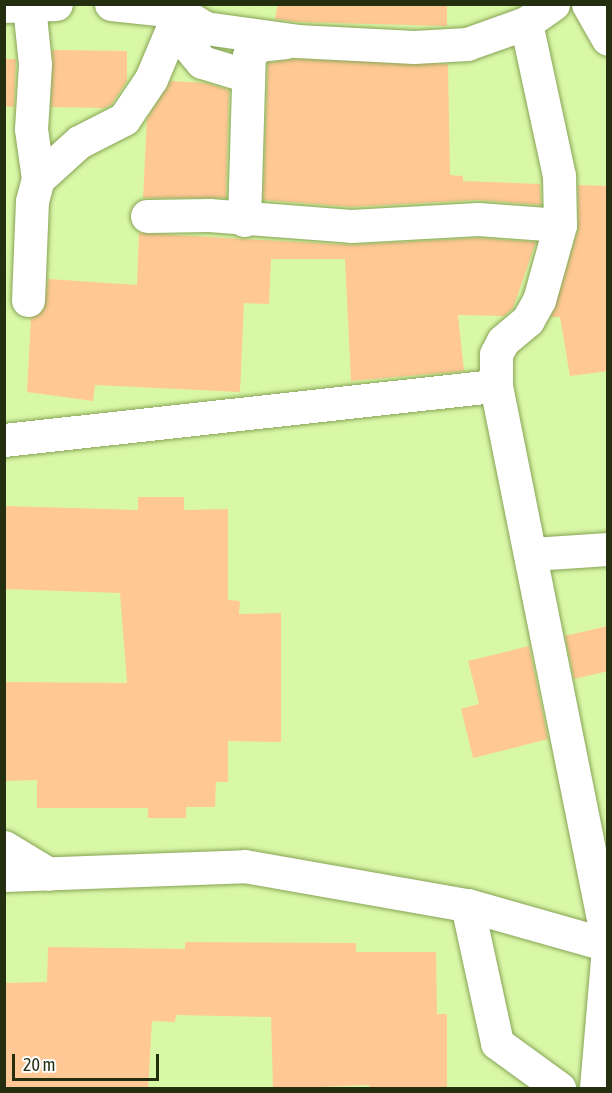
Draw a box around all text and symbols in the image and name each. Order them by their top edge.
scale bar [15,1042,162,1080]
text: 20 m [23,1054,55,1075]

